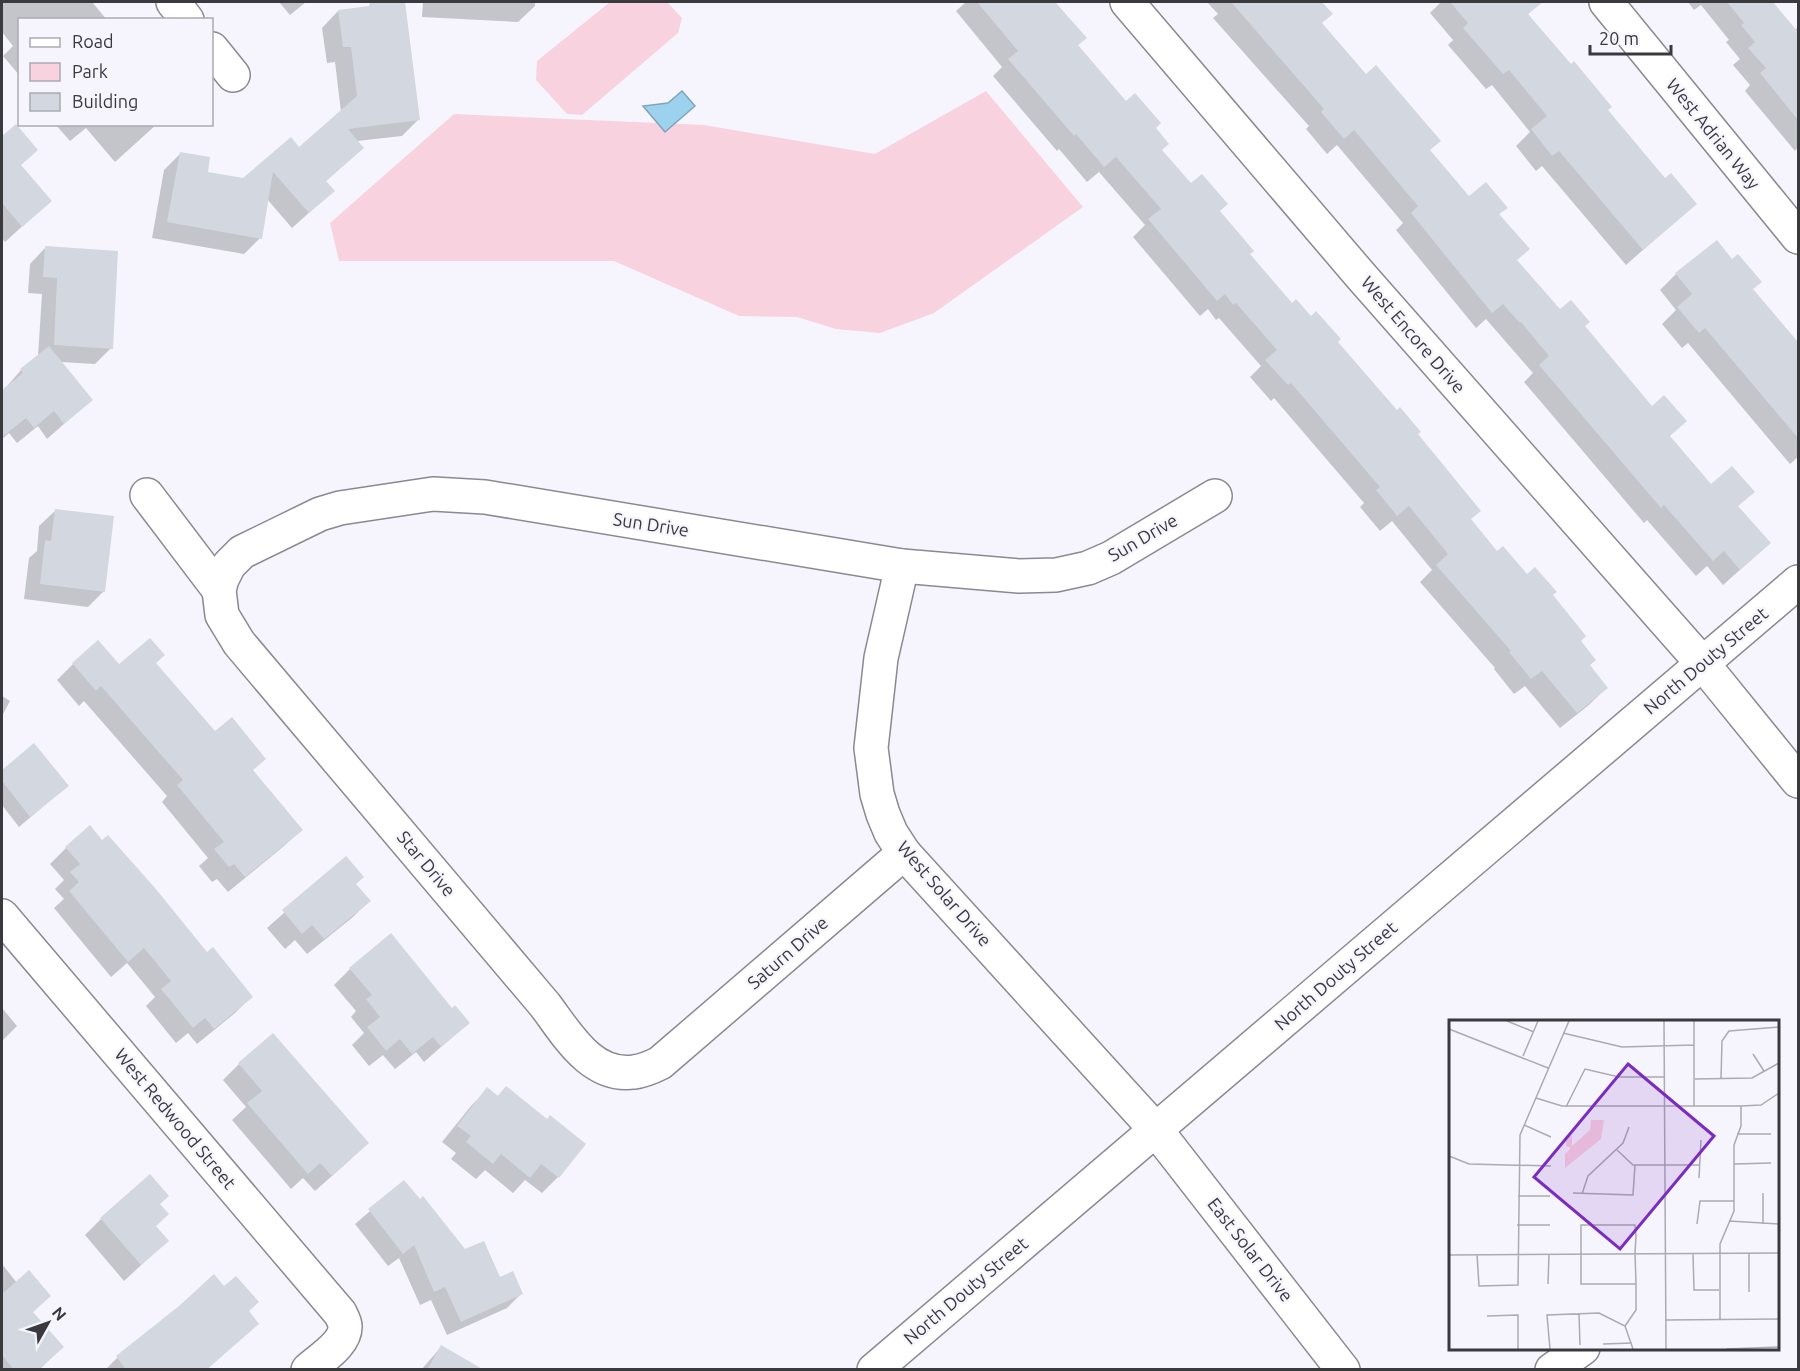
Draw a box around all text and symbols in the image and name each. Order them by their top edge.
legend [18,18,213,126]
scale bar [1590,18,1671,56]
text: 20 m [1599,28,1639,48]
text: Road [72,31,114,51]
text: Park [72,61,108,81]
street label: West Adrian Way [1663,74,1765,193]
text: Building [72,91,138,111]
street label: West Encore Drive [1358,272,1470,397]
street label: Sun Drive [612,508,691,540]
street label: Sun Drive [1104,509,1181,565]
street label: North Douty Street [1639,603,1771,718]
street label: Star Drive [394,827,460,900]
street label: West Solar Drive [894,837,996,950]
street label: Saturn Drive [743,912,832,993]
street label: North Douty Street [1270,917,1401,1034]
inset map [1449,1020,1779,1350]
street label: West Redwood Street [111,1044,240,1193]
street label: East Solar Drive [1204,1194,1297,1305]
street label: North Douty Street [899,1233,1031,1348]
north arrow [18,1293,78,1353]
text: N [49,1303,70,1324]

